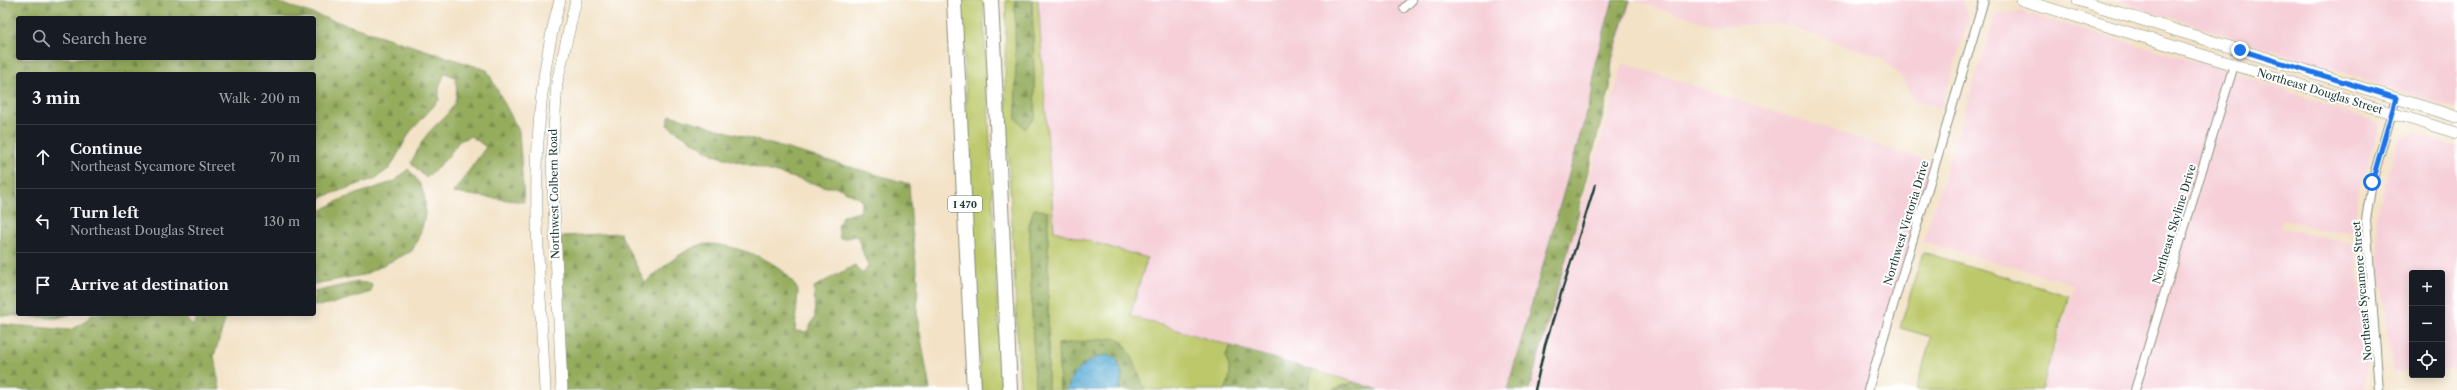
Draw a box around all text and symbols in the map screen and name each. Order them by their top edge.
search box [16,16,316,60]
icon: search [30,27,52,49]
text: Search here [62,29,147,48]
route end [2231,41,2249,59]
street label: Northeast Douglas Street [2255,65,2385,117]
text: 3 min [32,88,81,108]
text: Walk · 200 m [219,90,300,106]
street label: Northwest Colbern Road [546,129,562,259]
text: Continue [70,139,142,158]
icon: ahead [32,146,54,168]
text: 70 m [270,149,300,165]
text: Northeast Sycamore Street [70,158,236,174]
street label: Northwest Victoria Drive [1880,159,1932,287]
street label: Northeast Skyline Drive [2149,162,2199,286]
route start [2363,173,2381,191]
road number: I 470 [948,196,982,212]
text: Turn left [70,203,139,222]
icon: left [32,210,54,232]
text: 130 m [264,213,300,229]
street label: Northeast Sycamore Street [2349,220,2375,361]
text: Northeast Douglas Street [70,222,224,238]
map controls [2409,270,2445,378]
button: + [2409,270,2445,306]
icon: arrive [32,274,54,296]
text: Arrive at destination [70,275,229,294]
button: − [2409,306,2445,342]
button: locate [2409,342,2445,378]

